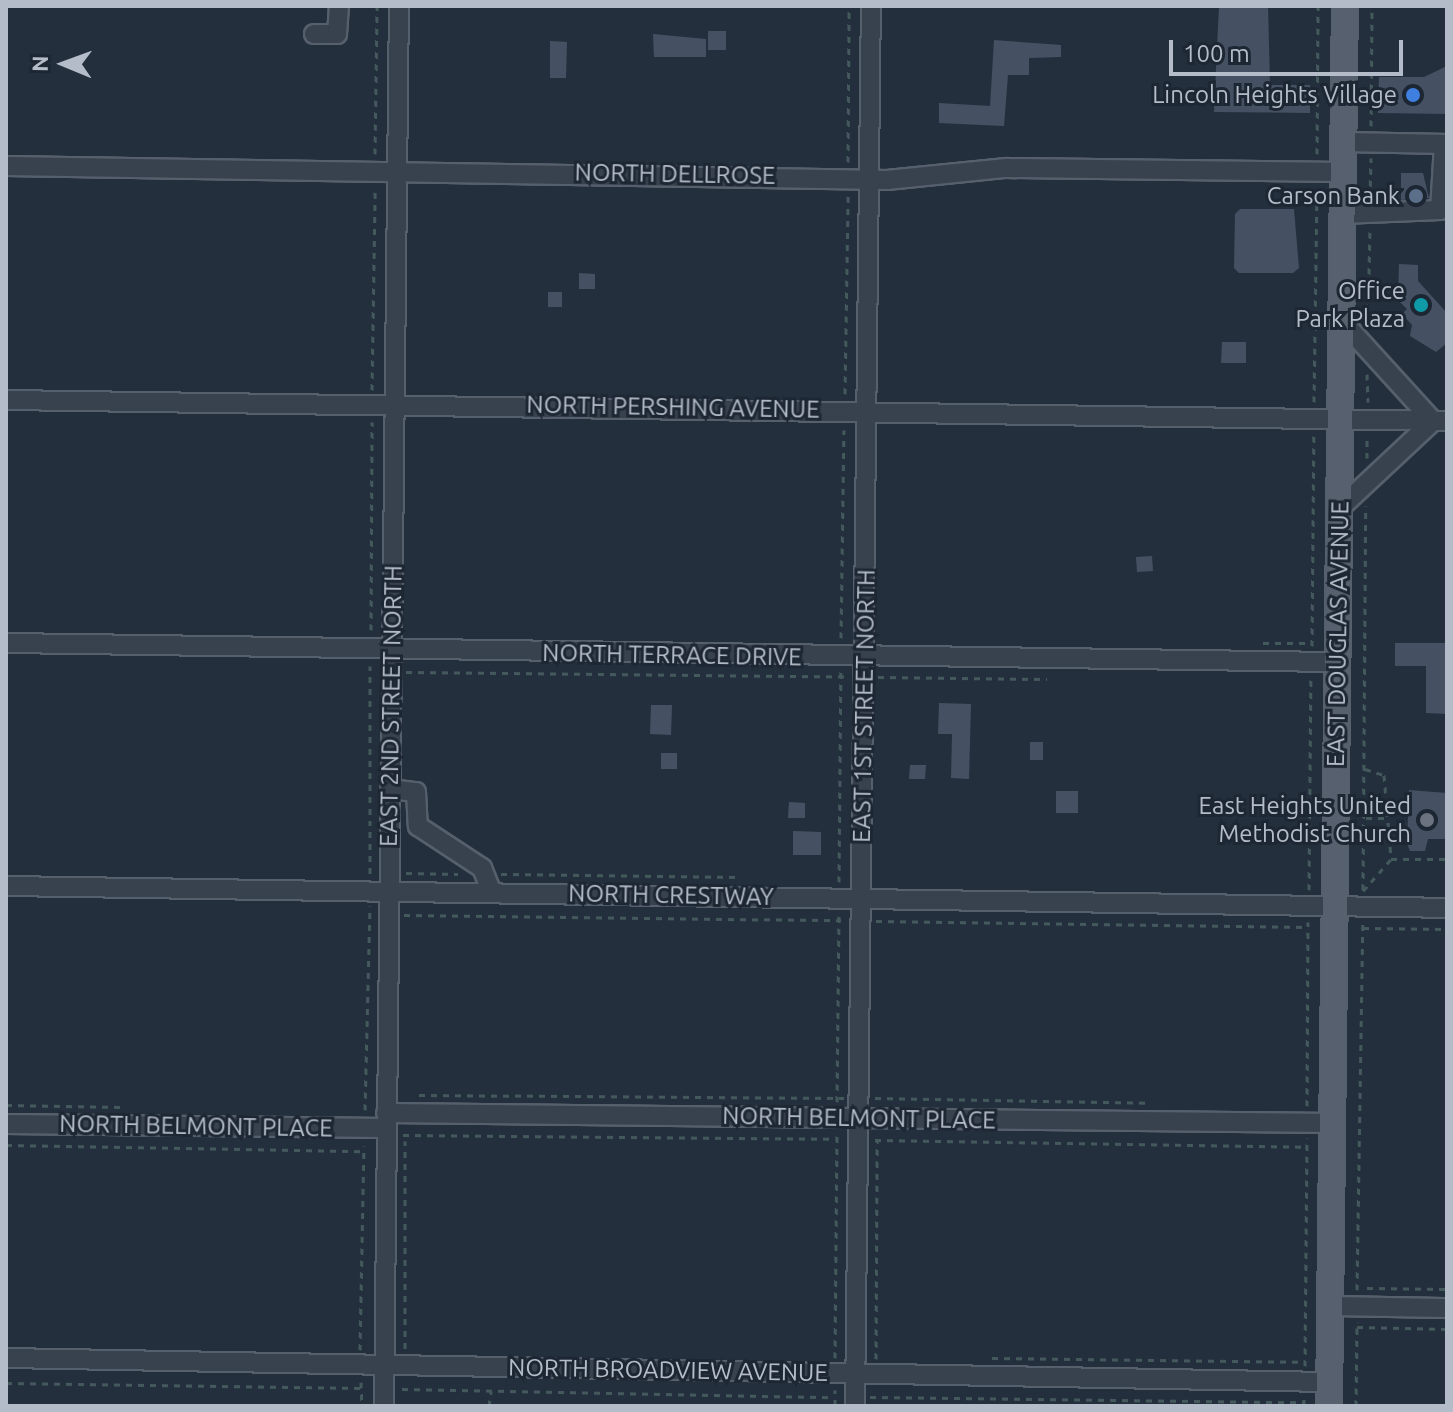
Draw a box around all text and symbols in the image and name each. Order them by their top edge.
north arrow [24,24,104,104]
scale bar [1173,24,1407,74]
text: 100 m [1183,40,1250,67]
text: N [27,55,52,72]
place label: Lincoln Heights Village [1152,81,1397,109]
marker: Lincoln Heights Village [1404,86,1422,104]
street label: NORTH DELLROSE [574,158,776,190]
place label: Carson Bank [1267,182,1400,210]
marker: Carson Bank [1407,187,1425,205]
place label: Office Park Plaza [1295,277,1405,333]
marker: Office Park Plaza [1412,296,1430,314]
street label: NORTH PERSHING AVENUE [526,390,820,424]
street label: EAST DOUGLAS AVENUE [1321,501,1355,767]
street label: EAST 2ND STREET NORTH [374,565,408,847]
street label: EAST 1ST STREET NORTH [847,569,881,843]
street label: NORTH TERRACE DRIVE [542,638,802,672]
place label: East Heights United Methodist Church [1199,792,1411,848]
marker: East Heights United Methodist Church [1418,811,1436,829]
street label: NORTH CRESTWAY [568,879,774,911]
street label: NORTH BELMONT PLACE [722,1101,996,1135]
street label: NORTH BELMONT PLACE [59,1109,333,1143]
street label: NORTH BROADVIEW AVENUE [508,1353,828,1387]

